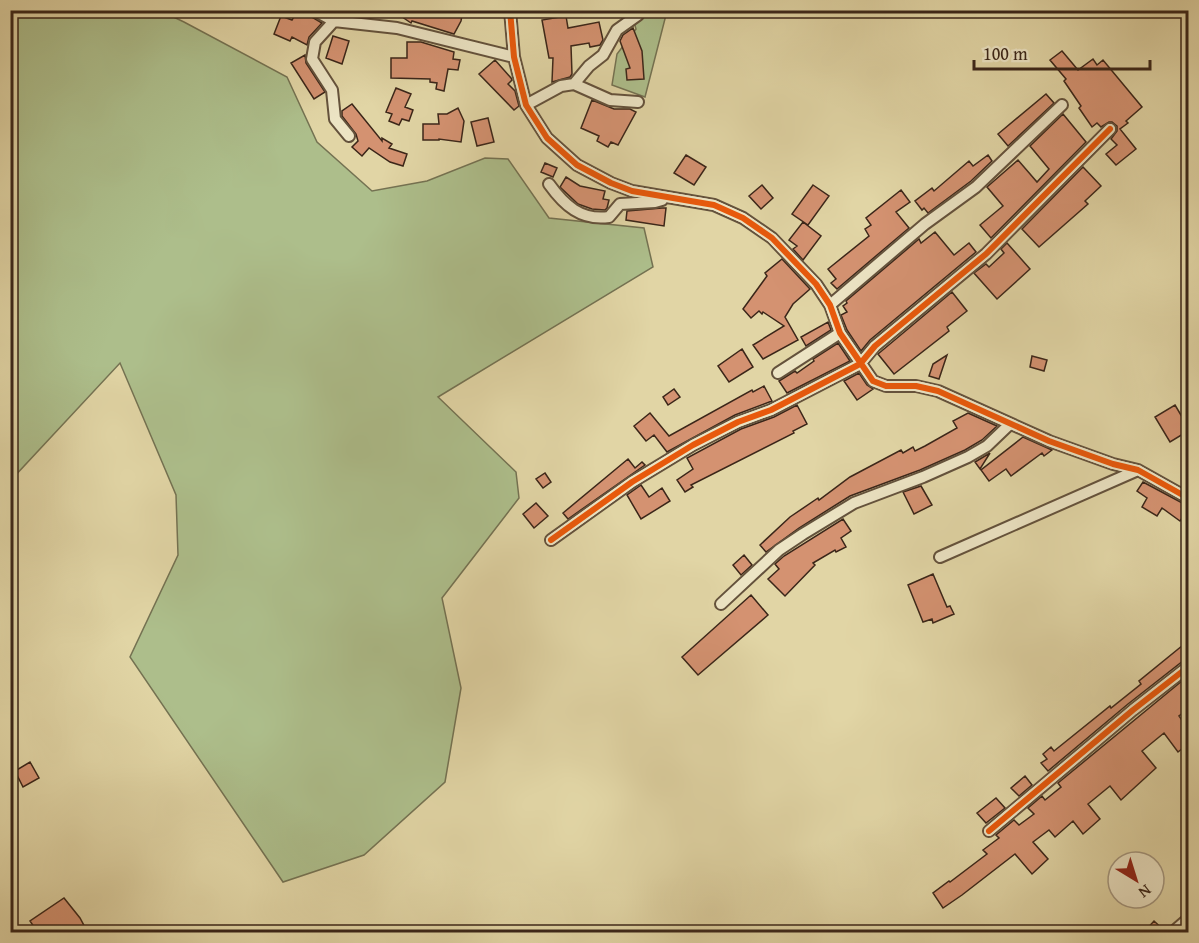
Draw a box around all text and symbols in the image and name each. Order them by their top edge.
scale bar [974,33,1150,71]
text: 100 m [983,40,1028,67]
north arrow [1106,850,1166,910]
text: N [1133,879,1157,905]

